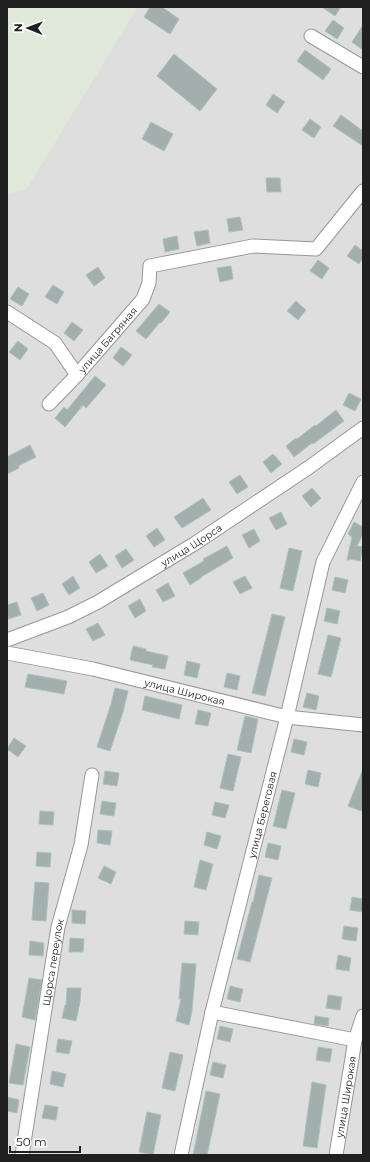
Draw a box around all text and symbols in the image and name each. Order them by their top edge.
north arrow [8,8,48,48]
text: N [11,23,25,32]
street label: улица Багряная [75,304,140,376]
street label: улица Щорса [158,521,224,570]
street label: улица Широкая [142,676,226,708]
street label: улица Береговая [245,770,280,861]
street label: Щорса переулок [40,917,67,1007]
street label: улица Широкая [333,1055,359,1140]
scale bar [10,1128,80,1154]
text: 50 m [16,1134,47,1149]

